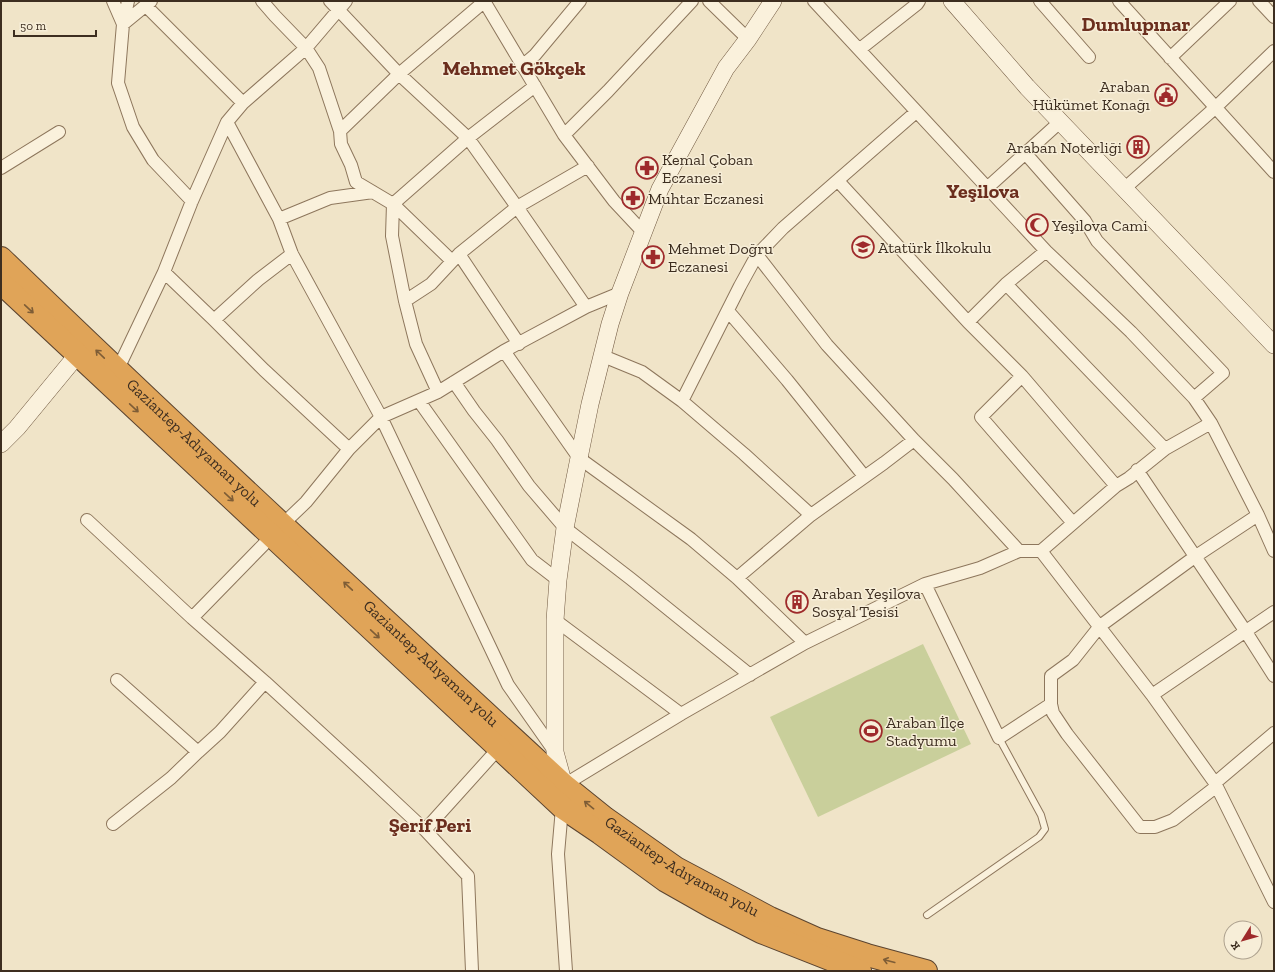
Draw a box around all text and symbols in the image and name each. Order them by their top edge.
scale bar [14,12,96,38]
district label: Dumlupınar [1082,12,1191,36]
text: 50 m [20,19,47,33]
district label: Mehmet Gökçek [443,56,585,80]
place label: Araban Hükümet Konağı [1033,77,1151,114]
public building icon: Araban Hükümet Konağı [1153,82,1179,108]
building icon: Araban Noterliği [1125,134,1151,160]
place label: Araban Noterliği [1006,138,1123,157]
place label: Kemal Çoban Eczanesi [662,150,754,187]
pharmacy icon: Kemal Çoban Eczanesi [634,155,660,181]
district label: Yeşilova [947,179,1019,203]
pharmacy icon: Muhtar Eczanesi [620,185,646,211]
place label: Muhtar Eczanesi [648,189,764,208]
mosque icon: Yeşilova Cami [1024,212,1050,238]
place label: Yeşilova Cami [1051,216,1148,235]
school or university icon: Atatürk İlkokulu [850,234,876,260]
place label: Atatürk İlkokulu [878,238,992,257]
place label: Mehmet Doğru Eczanesi [668,239,773,276]
pharmacy icon: Mehmet Doğru Eczanesi [640,244,666,270]
one-way arrow [24,304,34,313]
one-way arrow [95,349,105,359]
street label: Gaziantep-Adıyaman yolu [123,375,265,510]
one-way arrow [129,403,140,412]
one-way arrow [224,492,234,502]
one-way arrow [343,581,353,591]
place label: Araban Yeşilova Sosyal Tesisi [812,584,921,621]
building icon: Araban Yeşilova Sosyal Tesisi [784,589,810,615]
street label: Gaziantep-Adıyaman yolu [360,596,503,730]
one-way arrow [370,629,380,638]
place label: Araban İlçe Stadyumu [886,713,964,750]
sports icon: Araban İlçe Stadyumu [858,718,884,744]
one-way arrow [584,801,594,810]
street label: Gaziantep-Adıyaman yolu [601,812,762,921]
district label: Şerif Peri [389,813,471,837]
north arrow [1223,920,1263,960]
text: K [1228,938,1243,953]
one-way arrow [882,957,895,964]

